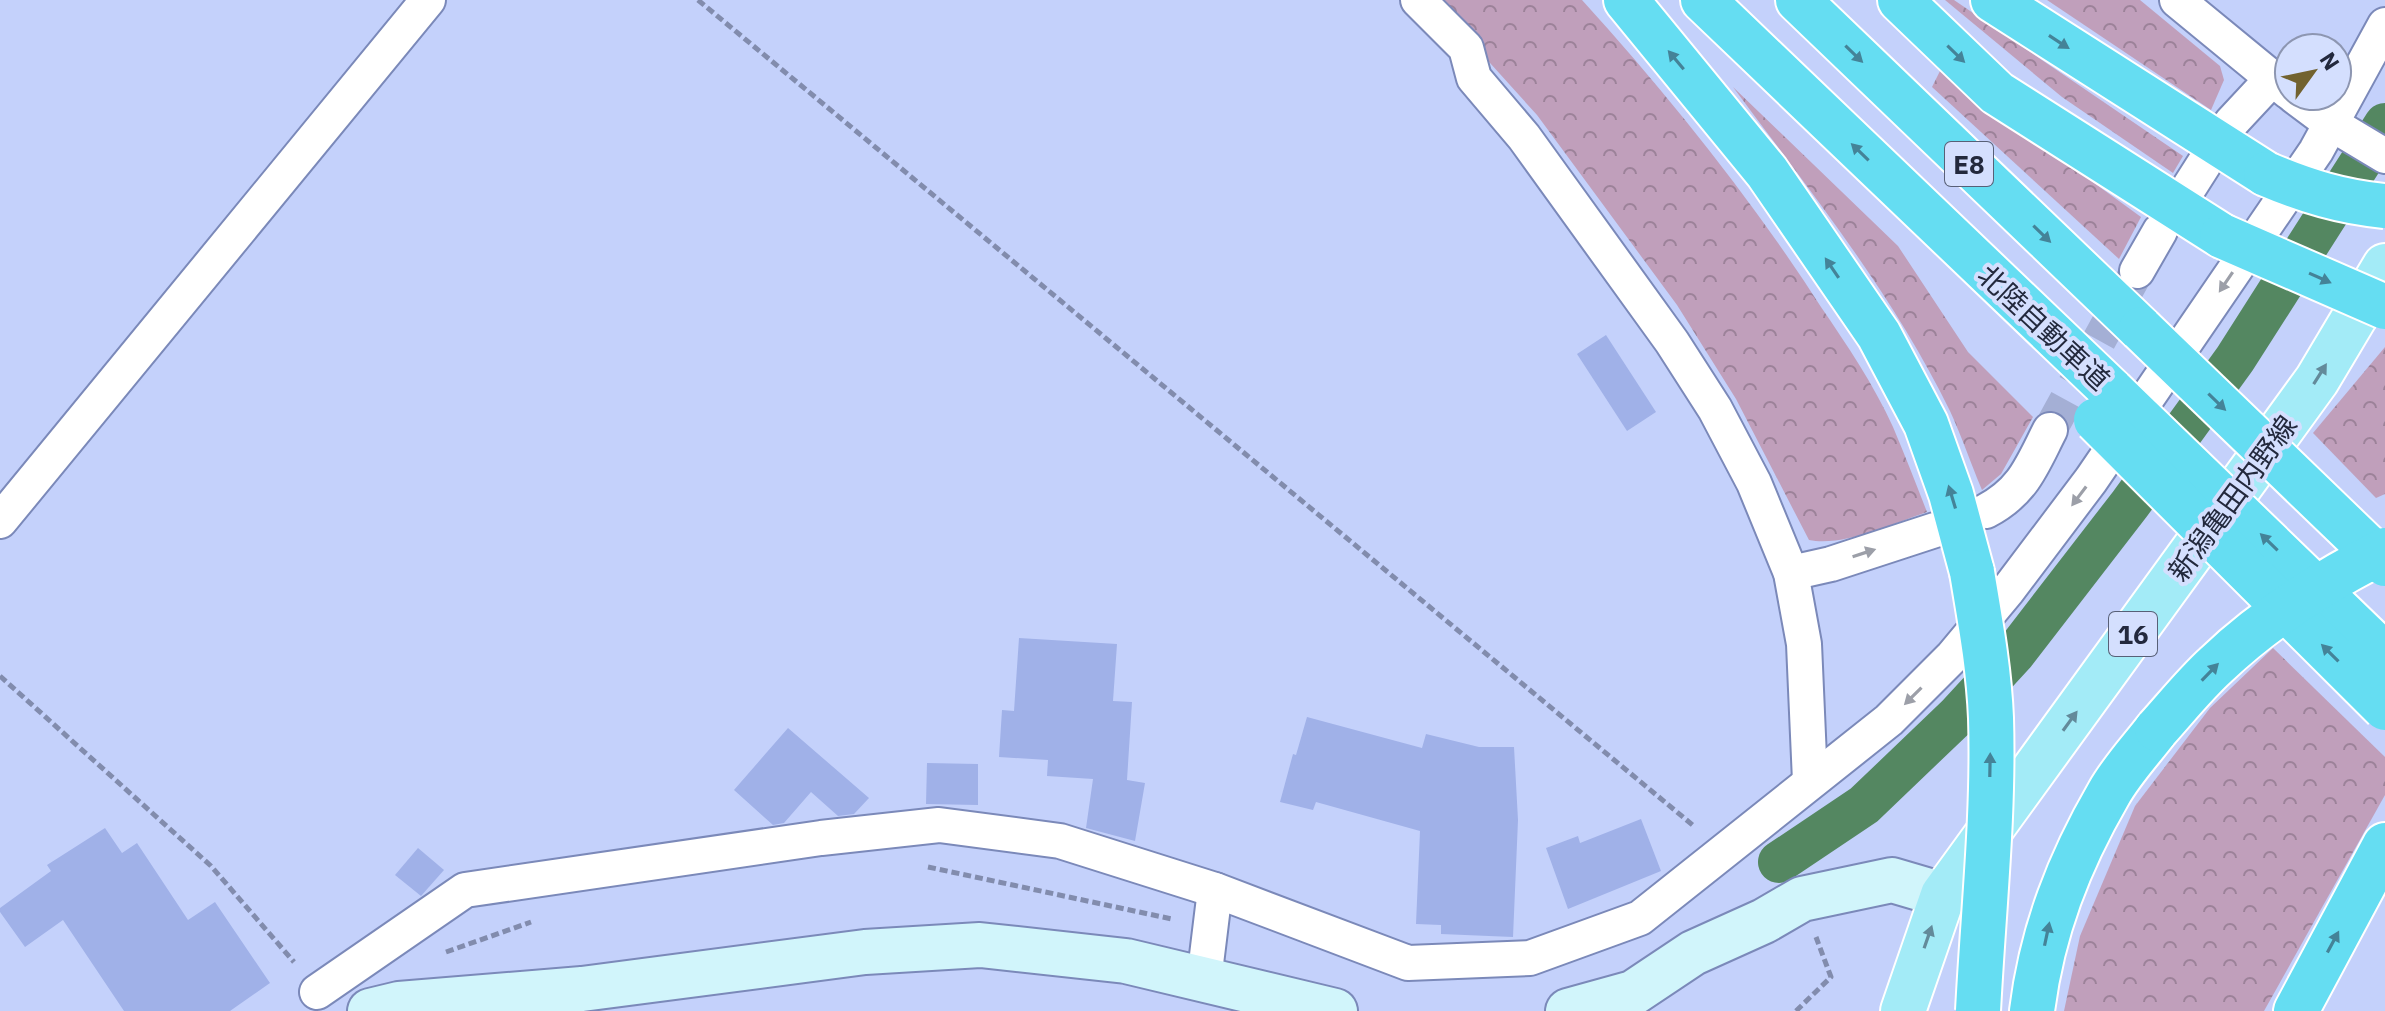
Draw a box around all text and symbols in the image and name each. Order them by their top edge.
north arrow [2273,32,2353,112]
one-way arrow [2048,34,2069,49]
one-way arrow [1844,44,1863,63]
one-way arrow [1946,44,1965,63]
text: N [2314,46,2347,75]
one-way arrow [1668,50,1685,70]
road number: E8 [1945,142,1993,186]
one-way arrow [1851,143,1870,161]
one-way arrow [2032,224,2051,243]
street label: 北陸自動車道 [1970,256,2118,398]
one-way arrow [1825,257,1840,278]
one-way arrow [2308,271,2331,284]
one-way arrow [2219,272,2234,293]
one-way arrow [2313,363,2327,385]
one-way arrow [2207,393,2226,411]
street label: 新潟亀田内野線 [2159,408,2305,588]
one-way arrow [1945,485,1957,509]
one-way arrow [2072,486,2087,507]
one-way arrow [2260,534,2279,552]
one-way arrow [1852,546,1876,559]
road number: 16 [2109,612,2157,656]
one-way arrow [2321,644,2340,663]
one-way arrow [2200,663,2218,682]
one-way arrow [1904,686,1923,705]
one-way arrow [2061,710,2077,731]
one-way arrow [1984,752,1996,777]
one-way arrow [2041,922,2054,947]
one-way arrow [1923,925,1935,949]
one-way arrow [2327,931,2340,954]

